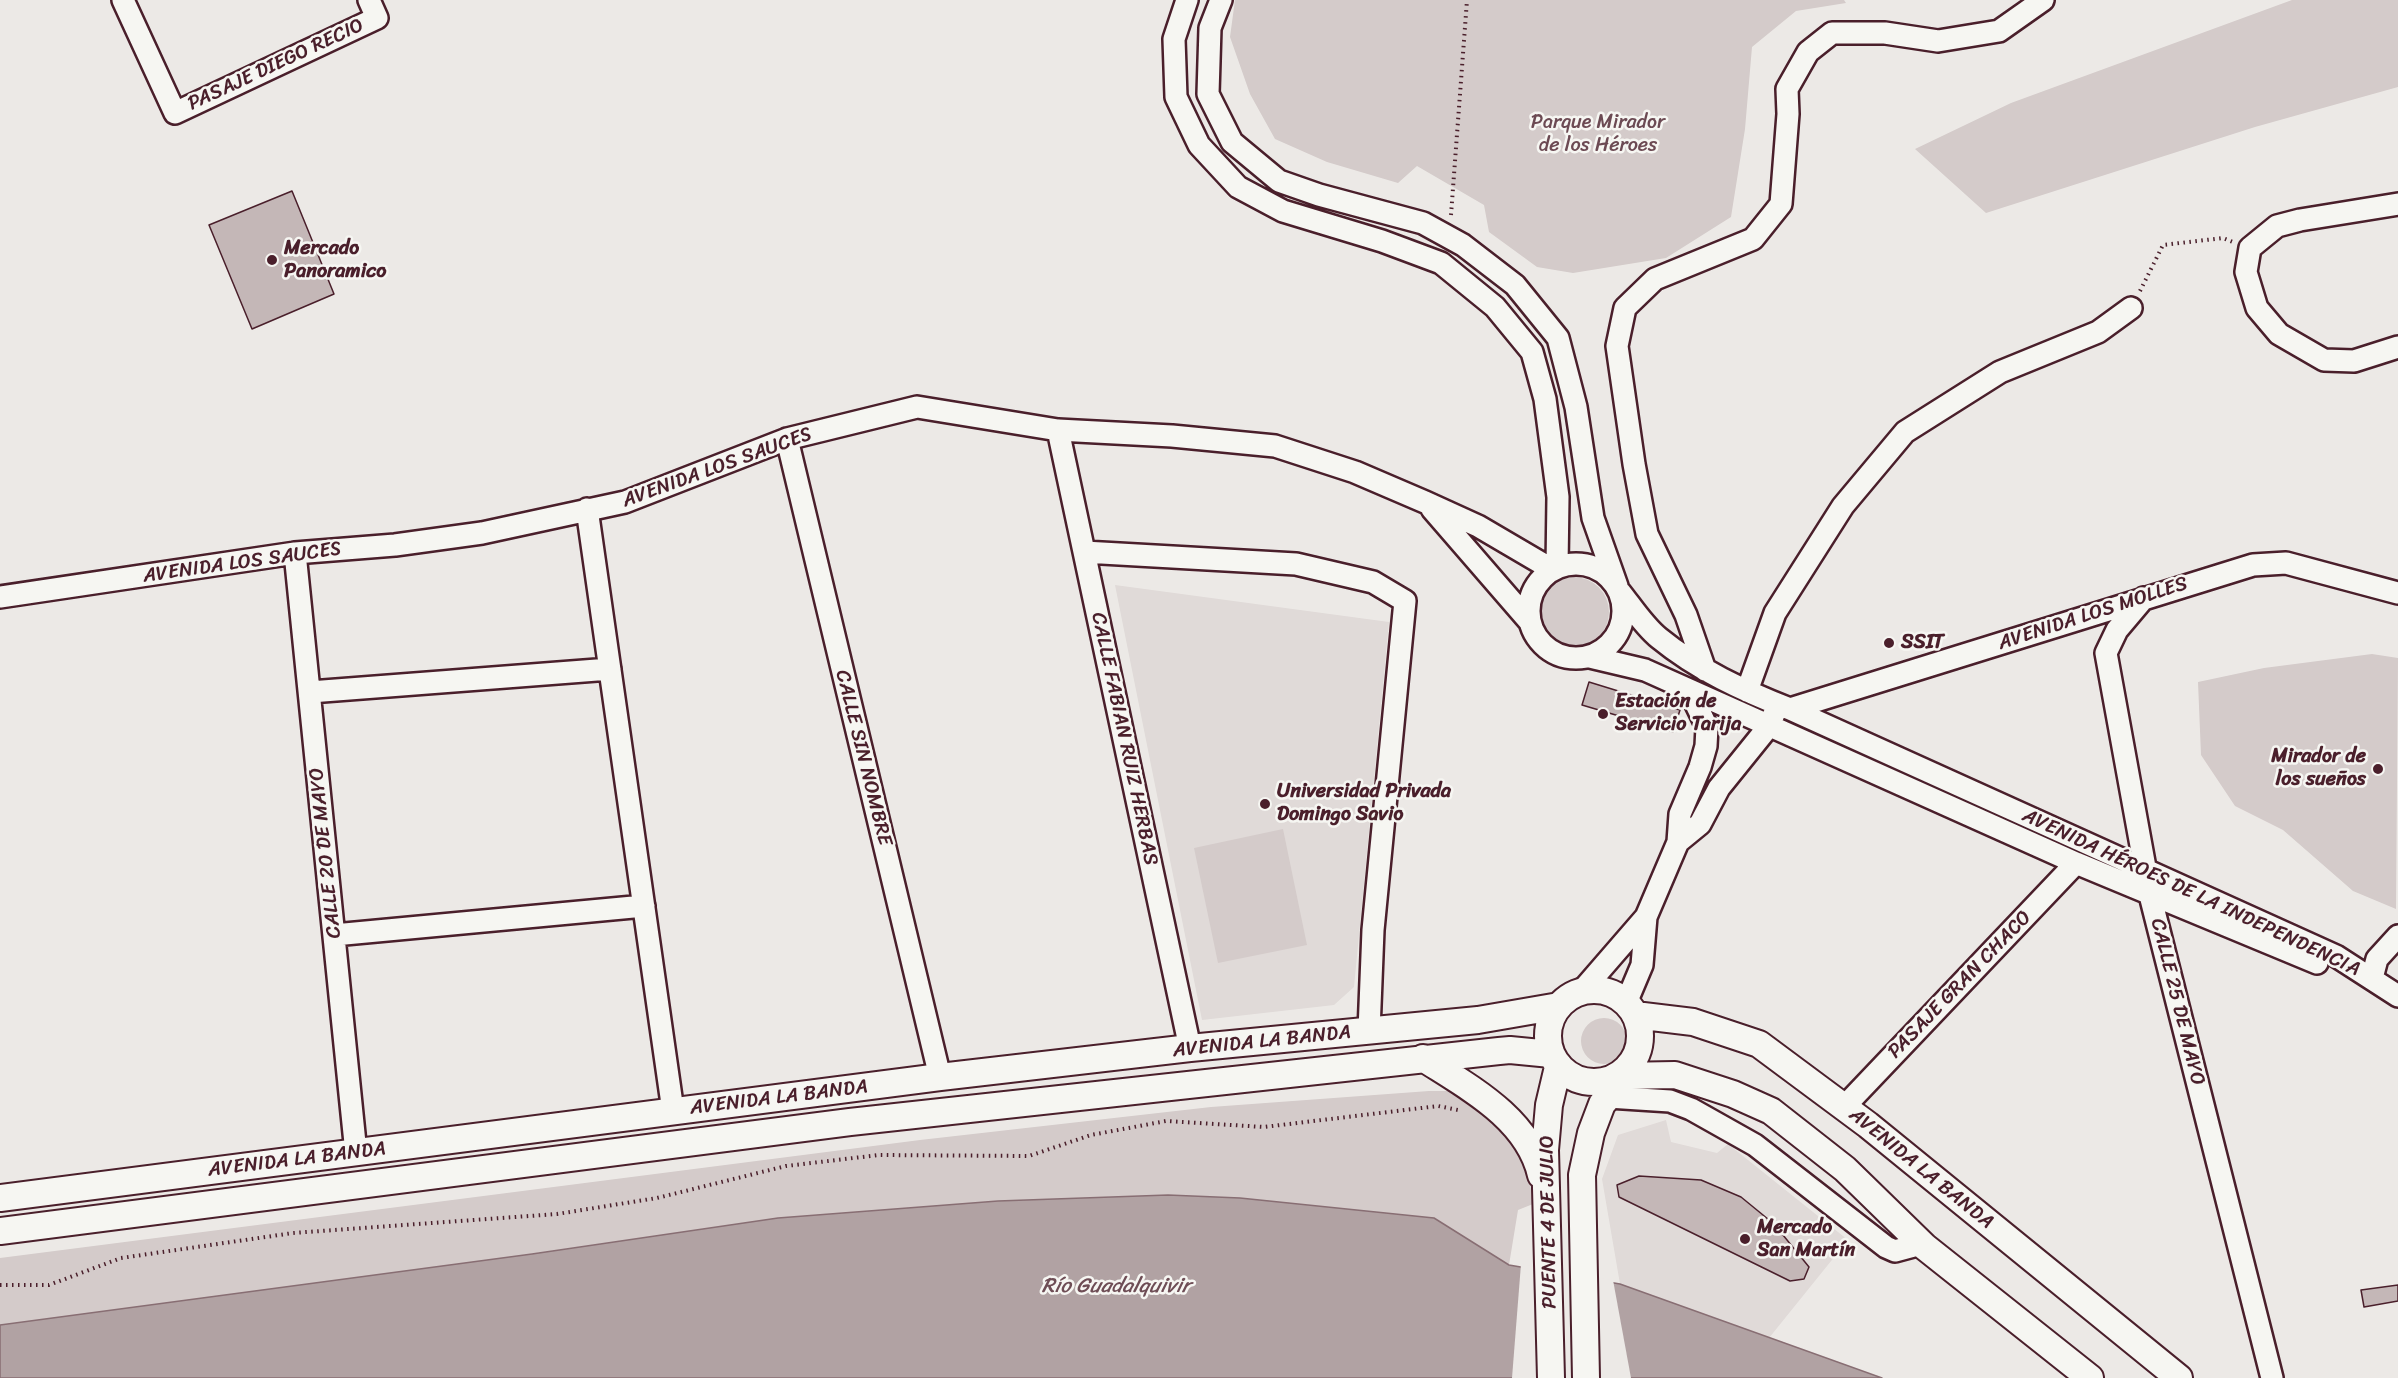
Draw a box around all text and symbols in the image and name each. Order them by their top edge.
street label: PASAJE DIEGO RECIO [184,14,368,116]
park label: Parque Mirador de los Héroes [1531,111,1665,158]
place label: Mercado Panoramico [284,237,386,284]
marker: Mercado Panoramico [265,253,279,267]
street label: AVENIDA LOS SAUCES [619,423,815,513]
street label: AVENIDA LOS SAUCES [142,537,342,589]
street label: AVENIDA LOS MOLLES [1995,572,2191,656]
street label: CALLE FABIAN RUIZ HERBAS [1085,610,1163,868]
place label: SSIT [1901,631,1944,655]
marker: SSIT [1882,636,1896,650]
street label: CALLE SIN NOMBRE [830,668,896,848]
place label: Estación de Servicio Tarija [1615,690,1741,737]
marker: Estación de Servicio Tarija [1596,707,1610,721]
place label: Mirador de los sueños [2271,745,2366,792]
marker: Mirador de los sueños [2371,762,2385,776]
street label: CALLE 20 DE MAYO [305,766,347,940]
place label: Universidad Privada Domingo Savio [1277,780,1451,827]
marker: Universidad Privada Domingo Savio [1258,797,1272,811]
street label: AVENIDA HÉROES DE LA INDEPENDENCIA [2018,804,2364,982]
street label: PASAJE GRAN CHACO [1883,906,2037,1064]
street label: CALLE 25 DE MAYO [2145,916,2209,1088]
street label: AVENIDA LA BANDA [1172,1021,1352,1063]
street label: AVENIDA LA BANDA [689,1075,869,1121]
street label: AVENIDA LA BANDA [1844,1103,1998,1235]
street label: PUENTE 4 DE JULIO [1535,1135,1563,1309]
street label: AVENIDA LA BANDA [207,1137,387,1183]
place label: Mercado San Martín [1757,1216,1855,1263]
marker: Mercado San Martín [1738,1232,1752,1246]
water label: Río Guadalquivir [1042,1274,1190,1300]

